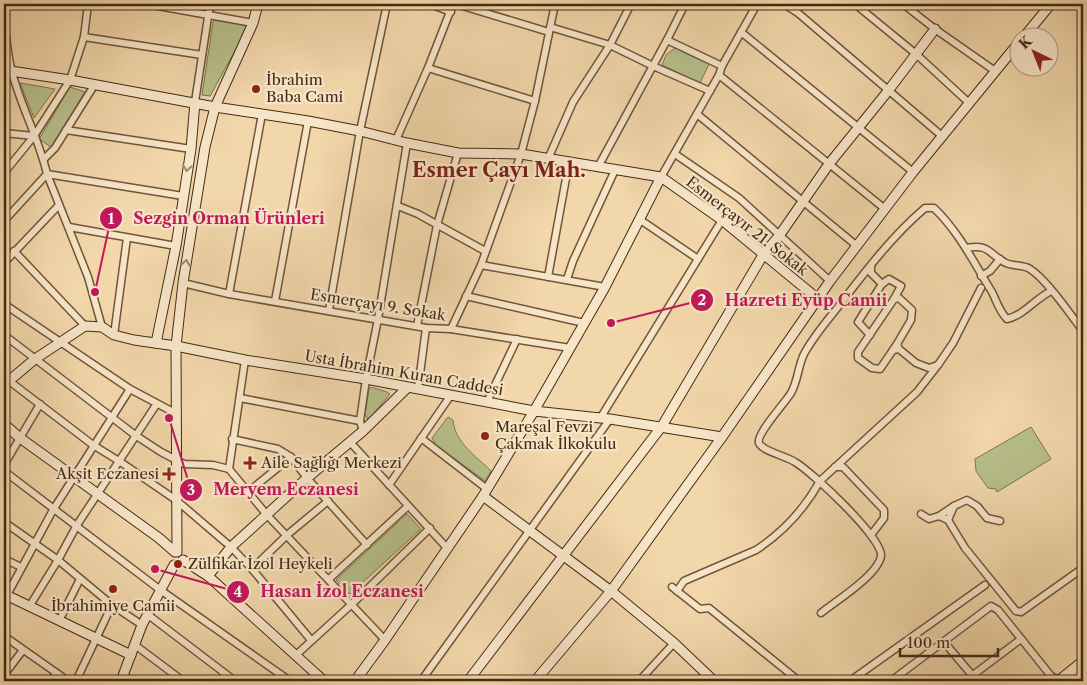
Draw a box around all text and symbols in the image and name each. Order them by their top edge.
north arrow [1010,28,1060,78]
text: K [1015,32,1036,53]
place label: İbrahim Baba Cami [266,70,344,106]
marker: İbrahim Baba Cami [250,83,262,95]
district label: Esmer Çayı Mah. [412,158,586,182]
one-way arrow [183,164,193,172]
street label: Esmerçayır 21. Sokak [682,172,813,280]
callout: Sezgin Orman Ürünleri [98,203,334,234]
text: Sezgin Orman Ürünleri [133,207,325,228]
text: 1 [108,209,115,228]
one-way arrow [180,259,191,267]
street label: Esmerçayı 9. Sokak [309,284,449,325]
callout: Hazreti Eyüp Camii [690,285,897,316]
text: 2 [698,290,707,309]
text: Hazreti Eyüp Camii [725,290,887,310]
street label: Usta İbrahim Kuran Caddesi [303,346,505,399]
place label: Mareşal Fevzi Çakmak İlkokulu [495,417,616,453]
marker: Mareşal Fevzi Çakmak İlkokulu [479,430,491,442]
place label: Aile Sağlığı Merkezi [260,453,402,472]
marker: Aile Sağlığı Merkezi [243,456,257,470]
place label: Akşit Eczanesi [55,464,159,483]
marker: Akşit Eczanesi [163,468,175,480]
callout: Meryem Eczanesi [178,474,369,505]
text: Meryem Eczanesi [213,479,359,499]
text: 3 [187,480,195,499]
place label: Zülfikar İzol Heykeli [188,554,333,573]
marker: Zülfikar İzol Heykeli [172,558,184,570]
callout: Hasan İzol Eczanesi [225,576,434,607]
text: Hasan İzol Eczanesi [260,581,424,601]
text: 4 [234,582,243,601]
marker: İbrahimiye Camii [107,583,119,595]
place label: İbrahimiye Camii [51,596,175,615]
scale bar [900,625,997,657]
text: 100 m [907,633,950,652]

